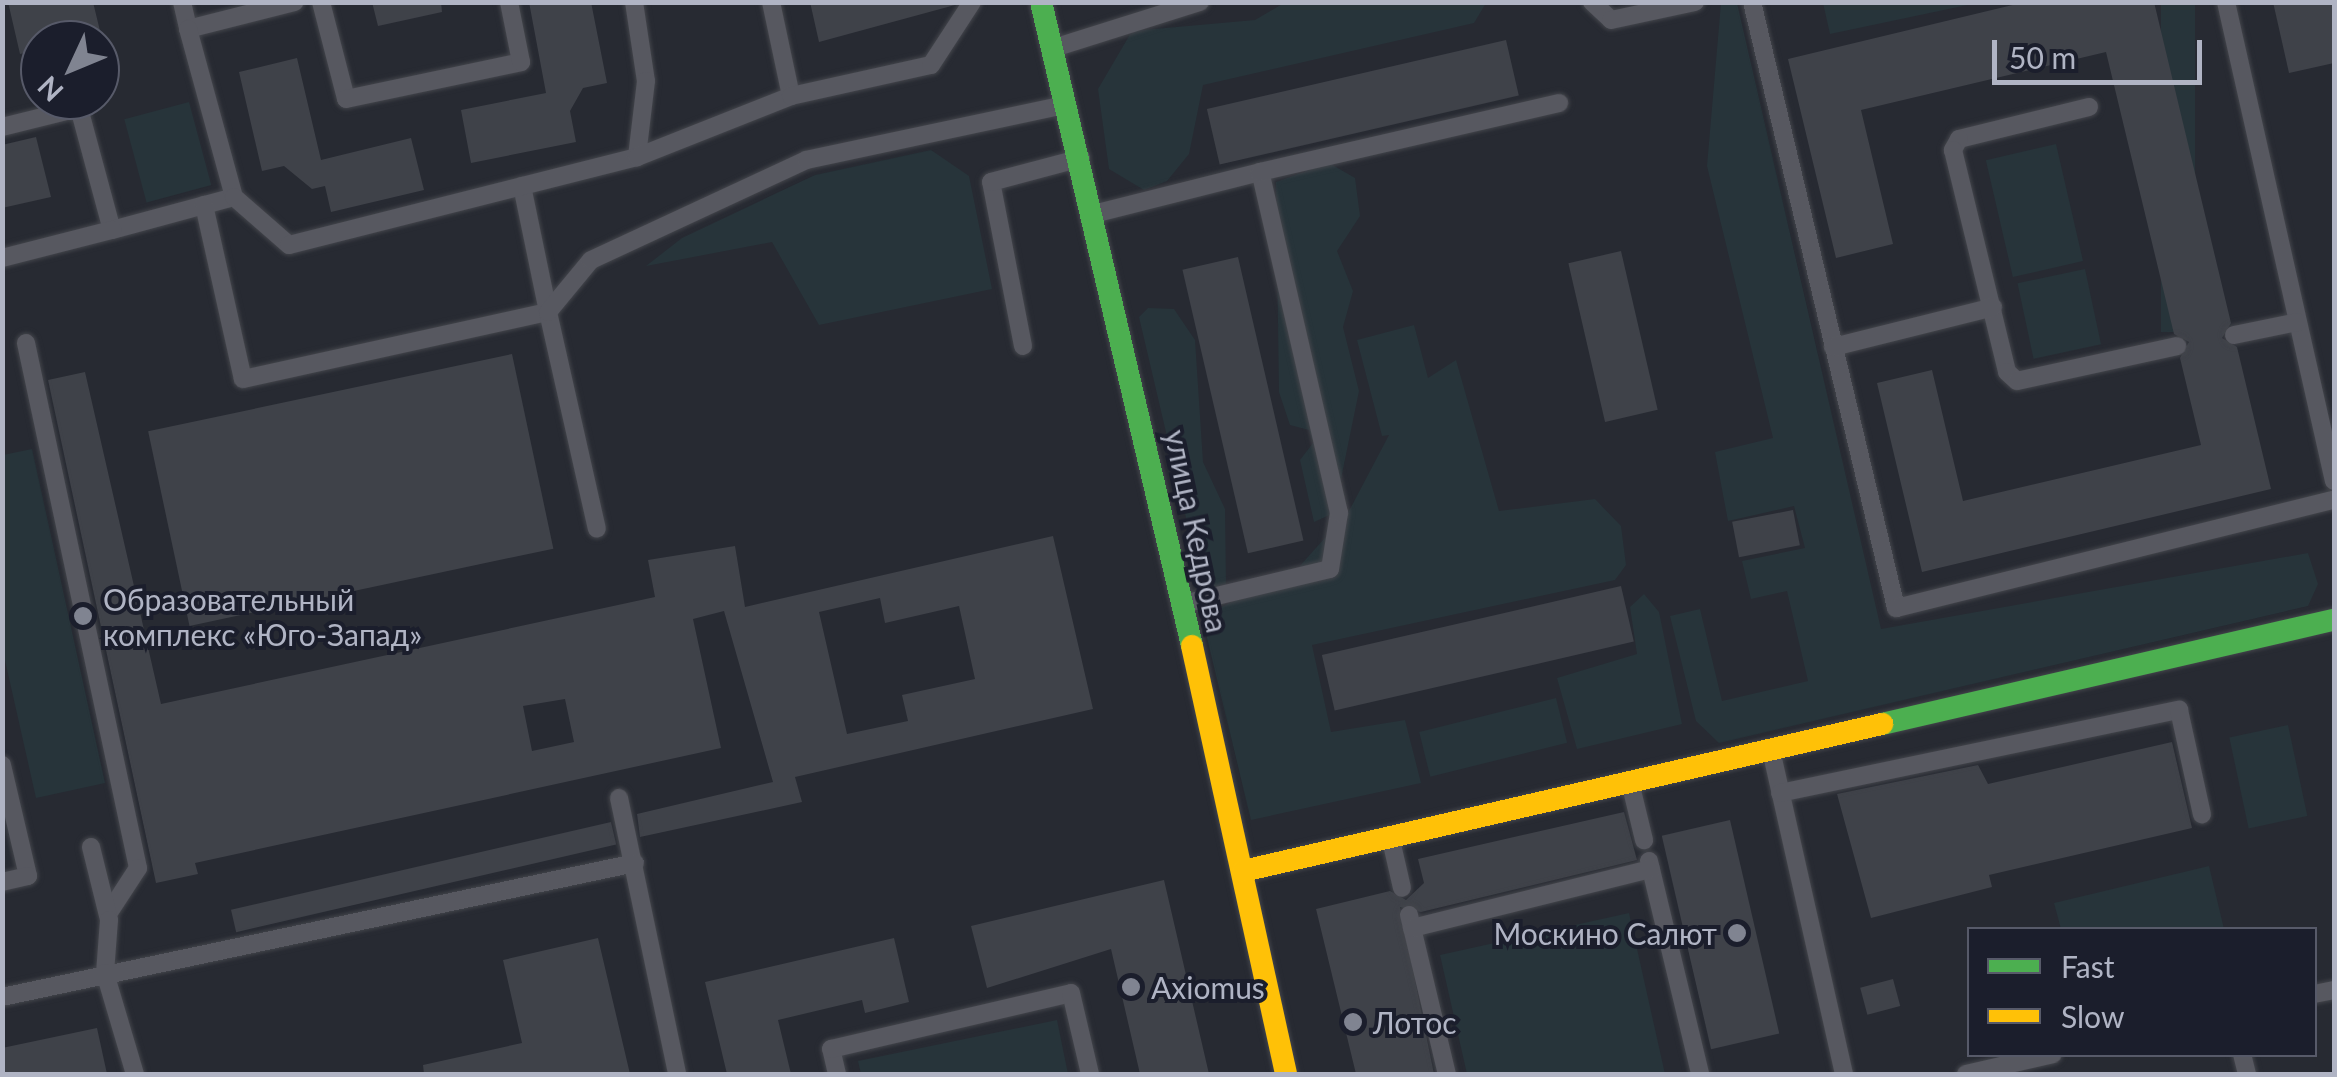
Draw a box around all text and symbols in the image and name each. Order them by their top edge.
north arrow [20,20,120,120]
scale bar [1997,20,2207,82]
text: 50 m [2009,39,2076,75]
text: N [30,70,70,109]
street label: улица Кедрова [1158,426,1236,636]
place label: Образовательный комплекс «Юго-Запад» [103,581,422,652]
marker: Образовательный комплекс «Юго-Запад» [72,605,94,627]
place label: Москино Салют [1493,915,1717,951]
marker: Москино Салют [1726,922,1748,944]
legend [1967,927,2317,1057]
text: Fast [2061,948,2115,984]
place label: Axiomus [1151,969,1265,1005]
marker: Axiomus [1120,976,1142,998]
text: Slow [2061,998,2124,1034]
place label: Лотос [1373,1004,1457,1040]
marker: Лотос [1342,1011,1364,1033]

